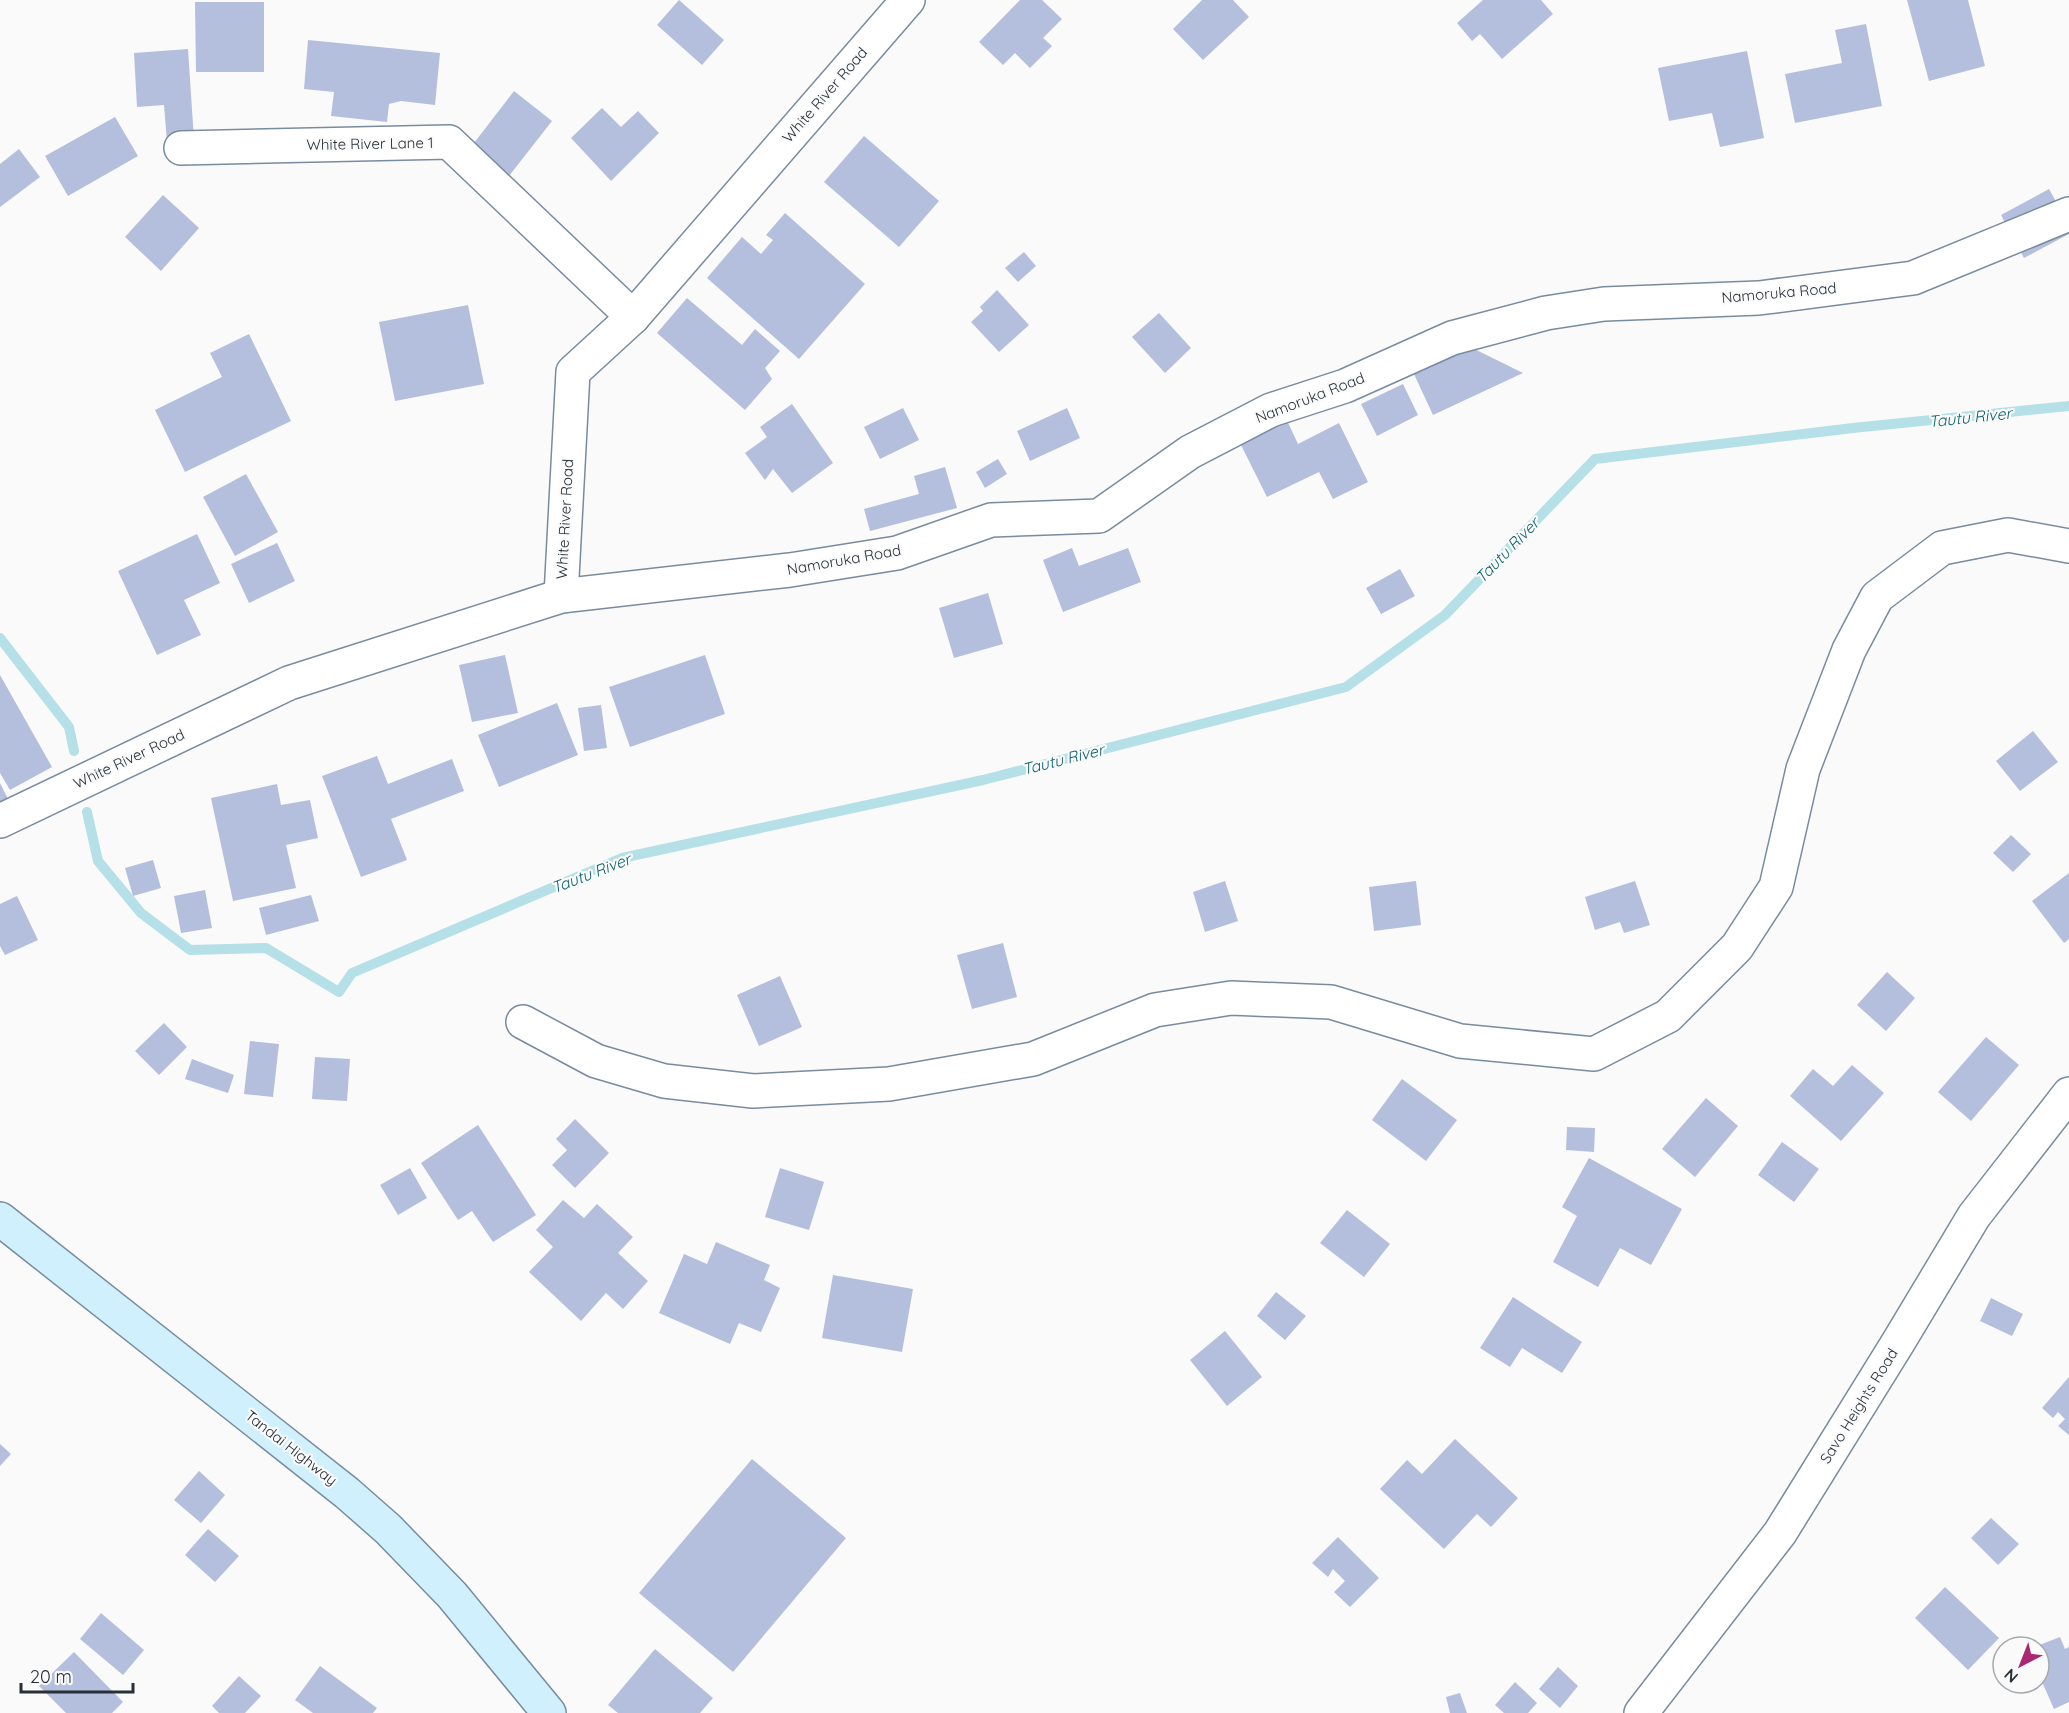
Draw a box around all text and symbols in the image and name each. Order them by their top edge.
street label: White River Road [778,43,871,146]
street label: White River Lane 1 [306,133,434,154]
street label: Namoruka Road [1721,278,1837,307]
street label: Namoruka Road [1253,368,1367,427]
water label: Tautu River [1928,403,2014,431]
street label: White River Road [552,458,577,580]
water label: Tautu River [1471,512,1544,587]
street label: Namoruka Road [785,540,902,579]
street label: White River Road [70,724,187,793]
water label: Tautu River [1020,739,1108,779]
water label: Tautu River [549,848,635,897]
street label: Savo Heights Road [1815,1345,1902,1467]
street label: Tandai Highway [241,1406,341,1489]
north arrow [1991,1635,2051,1695]
scale bar [21,1656,134,1694]
text: 20 m [30,1665,72,1688]
text: N [2000,1665,2022,1688]

